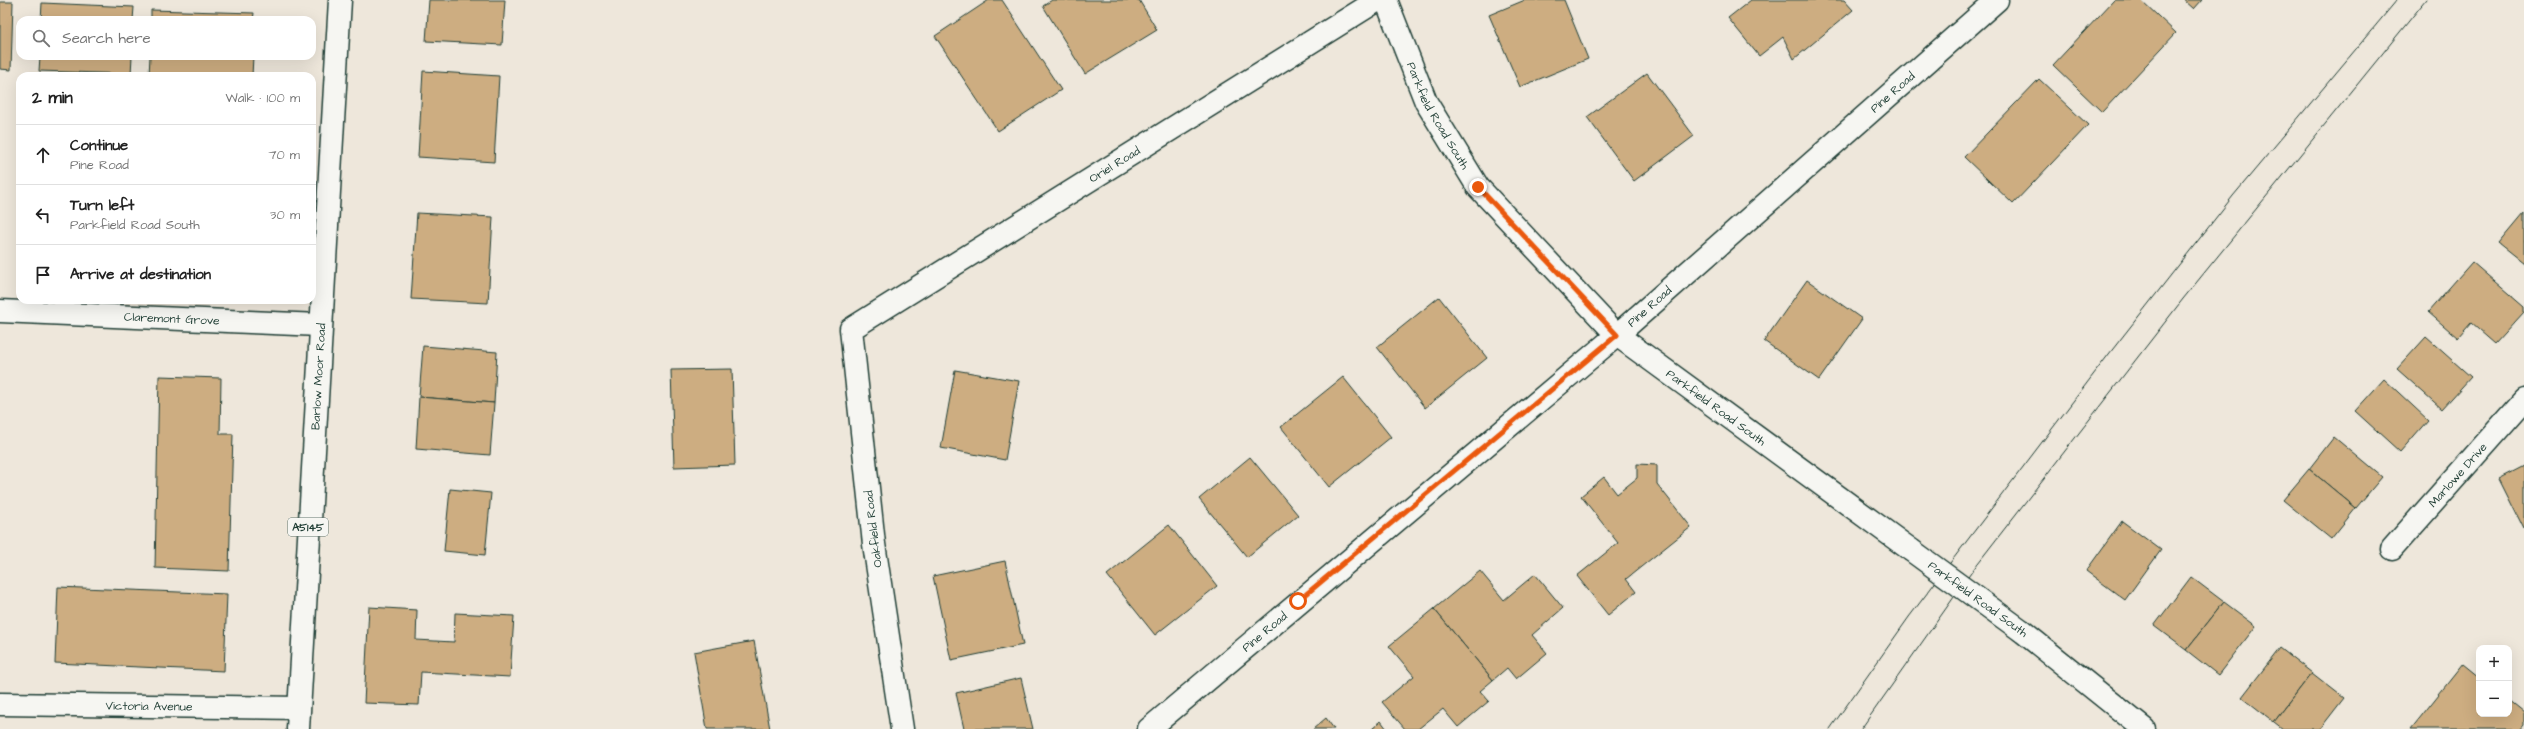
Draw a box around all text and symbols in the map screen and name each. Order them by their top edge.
search box [16,16,316,60]
icon: search [30,27,52,49]
text: Search here [62,28,151,49]
street label: Parkfield Road South [1402,60,1473,173]
street label: Pine Road [1867,68,1919,117]
text: 2 min [32,86,73,110]
text: Walk · 100 m [226,89,300,107]
text: Continue [70,135,128,156]
street label: Oriel Road [1086,143,1144,187]
icon: ahead [32,144,54,166]
text: 70 m [268,146,300,164]
text: Pine Road [70,156,129,174]
route end [1469,178,1487,196]
text: Turn left [70,195,134,216]
icon: left [32,204,54,226]
text: 30 m [270,206,300,224]
text: Parkfield Road South [70,216,200,234]
icon: arrive [32,264,54,286]
text: Arrive at destination [70,264,211,285]
street label: Pine Road [1624,282,1676,331]
street label: Claremont Grove [124,308,221,330]
street label: Barlow Moor Road [307,323,330,430]
street label: Parkfield Road South [1662,366,1769,450]
street label: Marlowe Drive [2425,439,2492,511]
street label: Oakfield Road [860,490,887,568]
road number: A5145 [288,518,328,536]
street label: Parkfield Road South [1924,557,2031,642]
route start [1289,592,1307,610]
street label: Pine Road [1239,608,1291,656]
map controls [2476,645,2512,717]
button: + [2476,645,2512,681]
button: − [2476,681,2512,717]
street label: Victoria Avenue [105,697,193,716]

